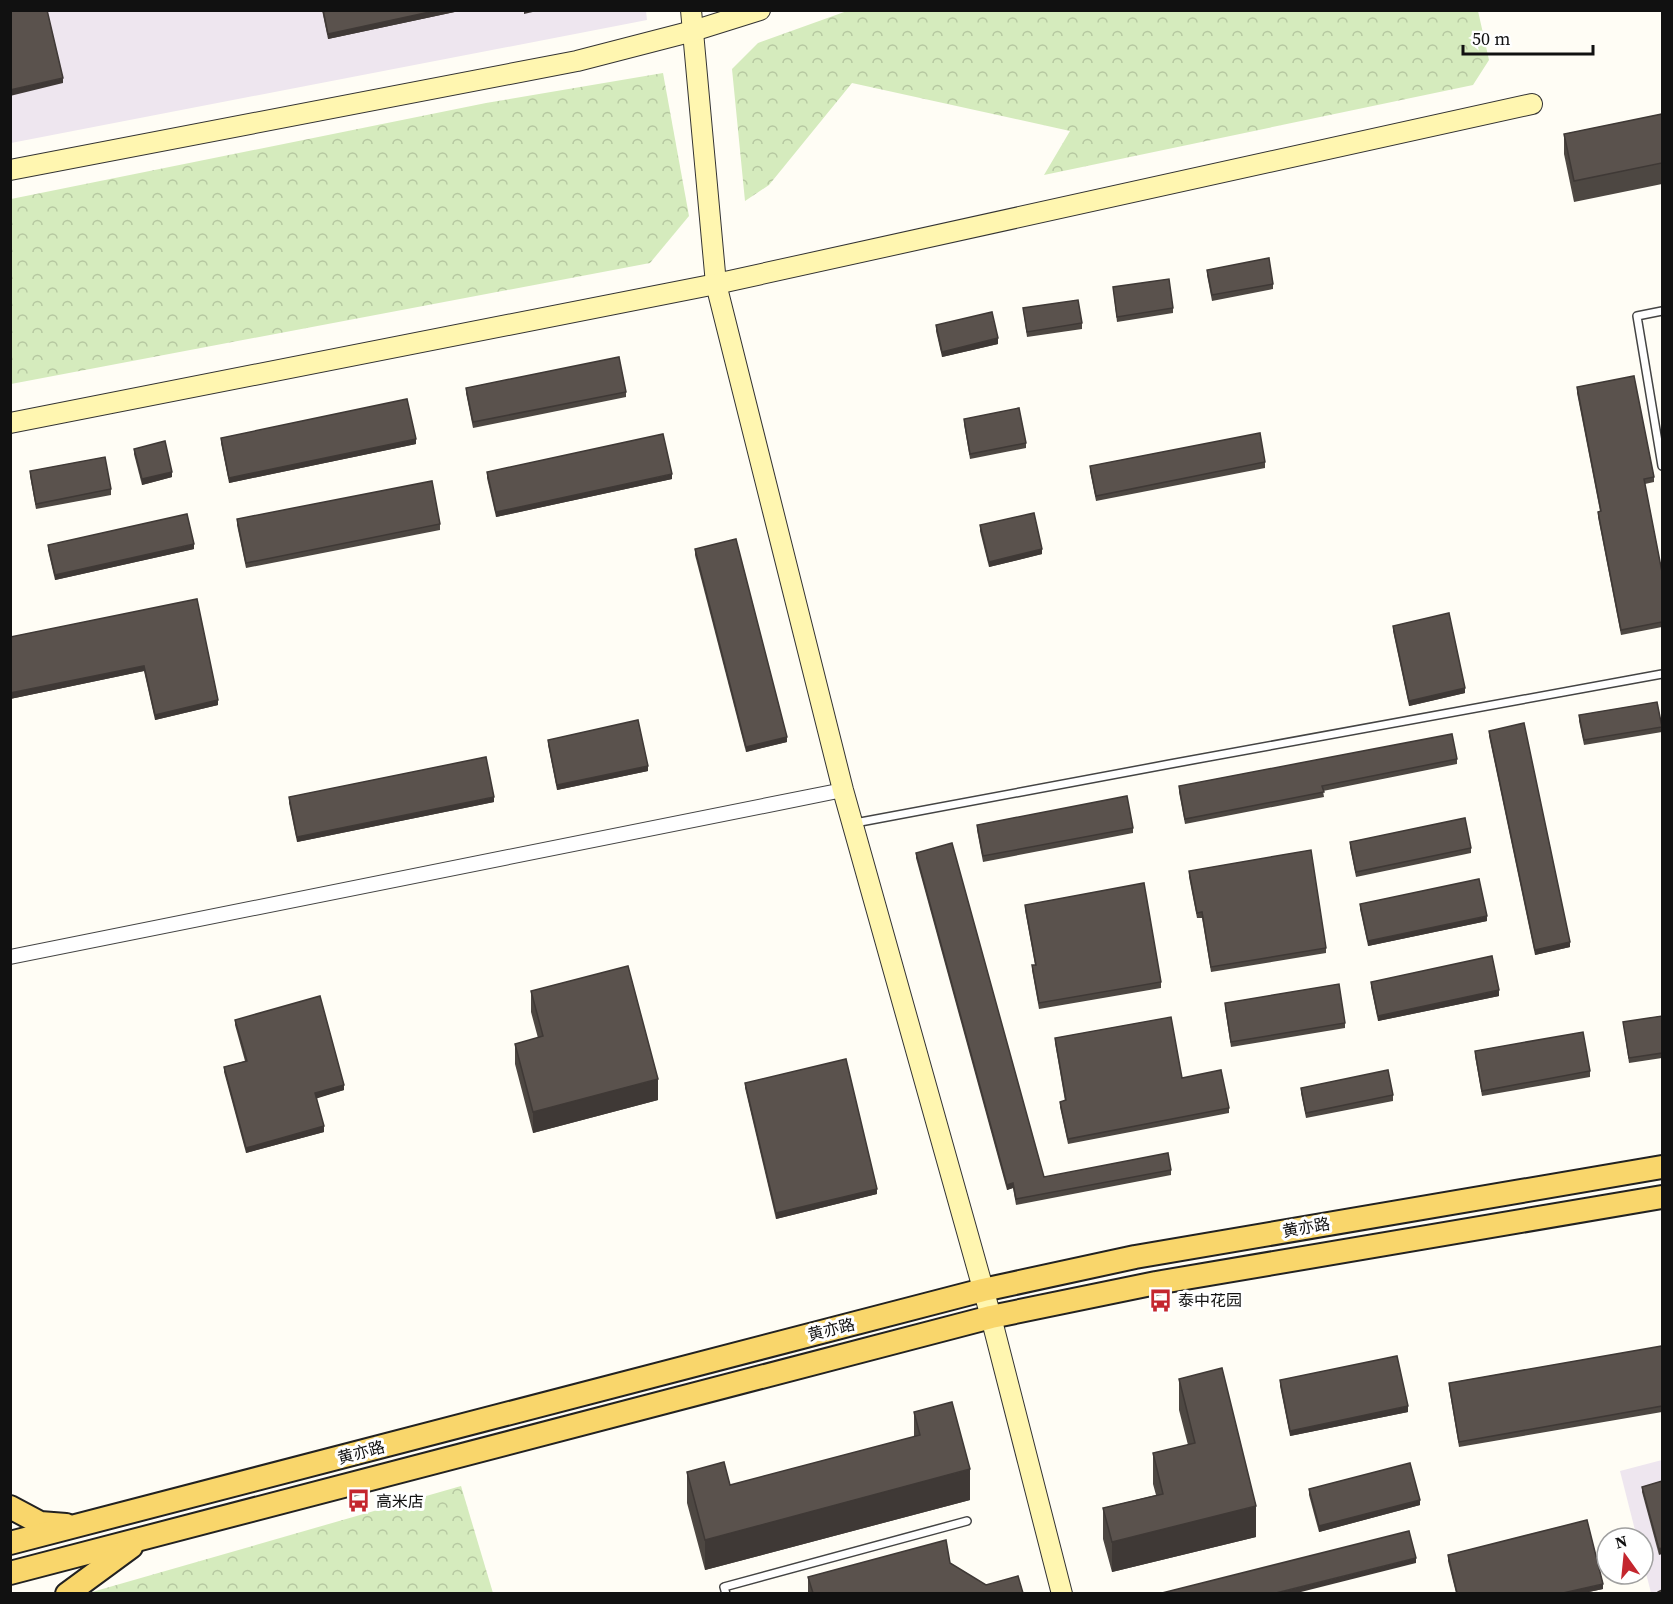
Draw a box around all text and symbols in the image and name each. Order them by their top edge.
scale bar [1463,18,1594,56]
text: 50 m [1472,26,1510,51]
street label: 黄亦路 [1280,1212,1332,1242]
bus stop icon: 泰中花园 [1147,1287,1173,1313]
place label: 泰中花园 [1178,1289,1242,1311]
street label: 黄亦路 [805,1313,857,1345]
street label: 黄亦路 [335,1435,387,1469]
bus stop icon: 高米店 [345,1488,371,1514]
place label: 高米店 [376,1490,424,1512]
north arrow [1595,1526,1655,1586]
text: N [1613,1529,1630,1554]

